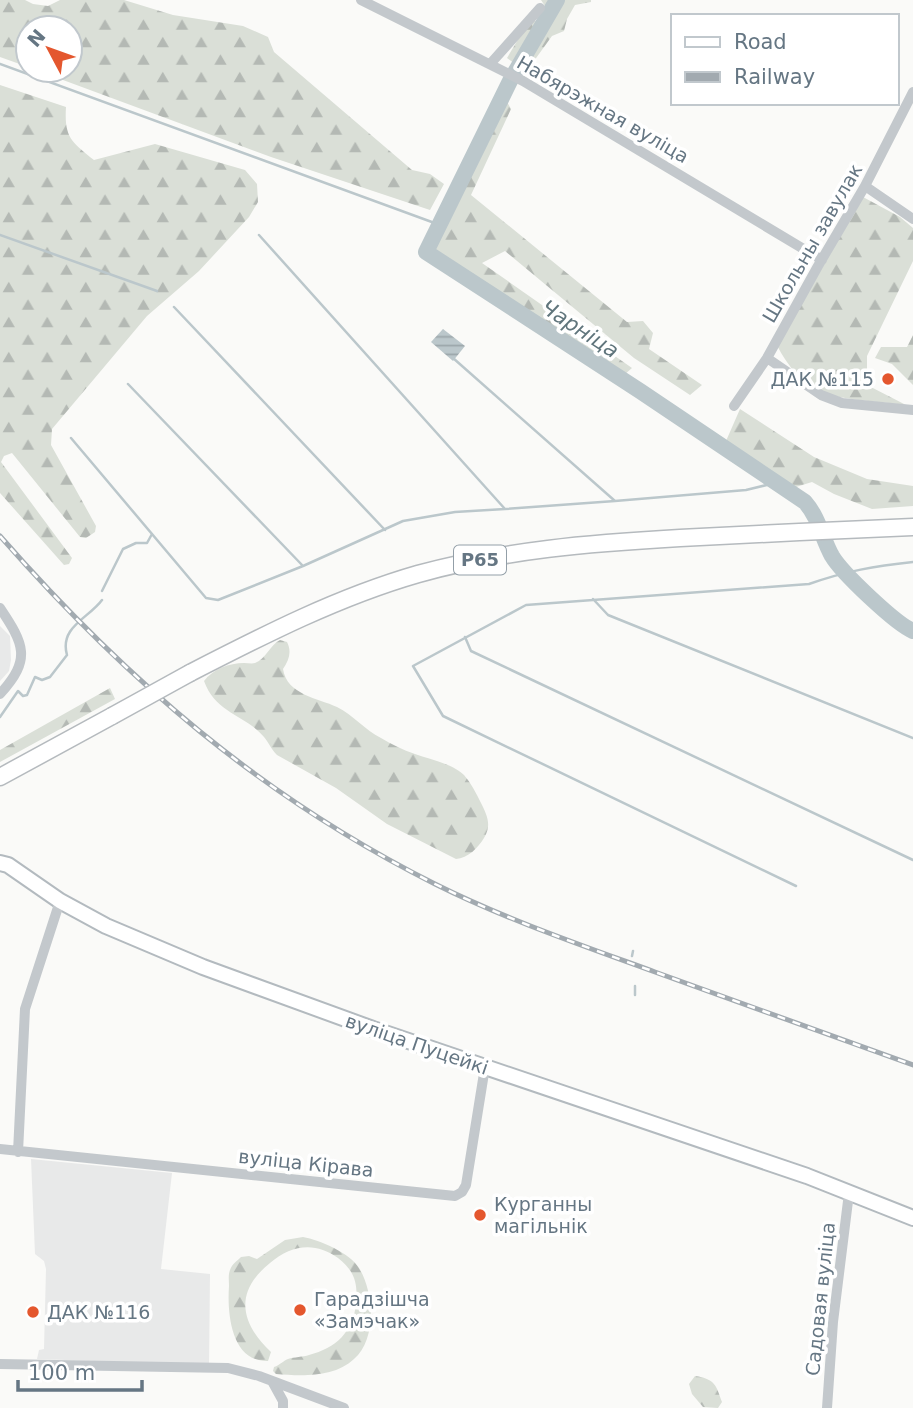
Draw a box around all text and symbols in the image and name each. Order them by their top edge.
north arrow [14,14,84,84]
legend [671,14,899,105]
text: N [23,25,50,51]
text: Road [734,30,787,54]
street label: Набярэжная вуліца [513,51,693,167]
text: Railway [734,65,815,89]
street label: Школьны завулак [758,160,866,326]
water label: Чарніца [537,295,623,363]
place label: ДАК №115 [771,368,874,390]
marker: ДАК №115 [880,371,896,387]
road number: Р65 [454,546,506,574]
street label: вуліца Пуцейкі [343,1009,491,1079]
street label: вуліца Кірава [237,1145,375,1181]
place label: Курганны магільнік [494,1193,592,1237]
marker: Курганны магільнік [472,1207,488,1223]
street label: Садовая вуліца [801,1221,839,1377]
place label: Гарадзішча «Замэчак» [314,1288,430,1332]
place label: ДАК №116 [47,1301,150,1323]
marker: Гарадзішча «Замэчак» [292,1302,308,1318]
marker: ДАК №116 [25,1304,41,1320]
scale bar [18,1348,142,1392]
text: 100 m [28,1361,95,1385]

